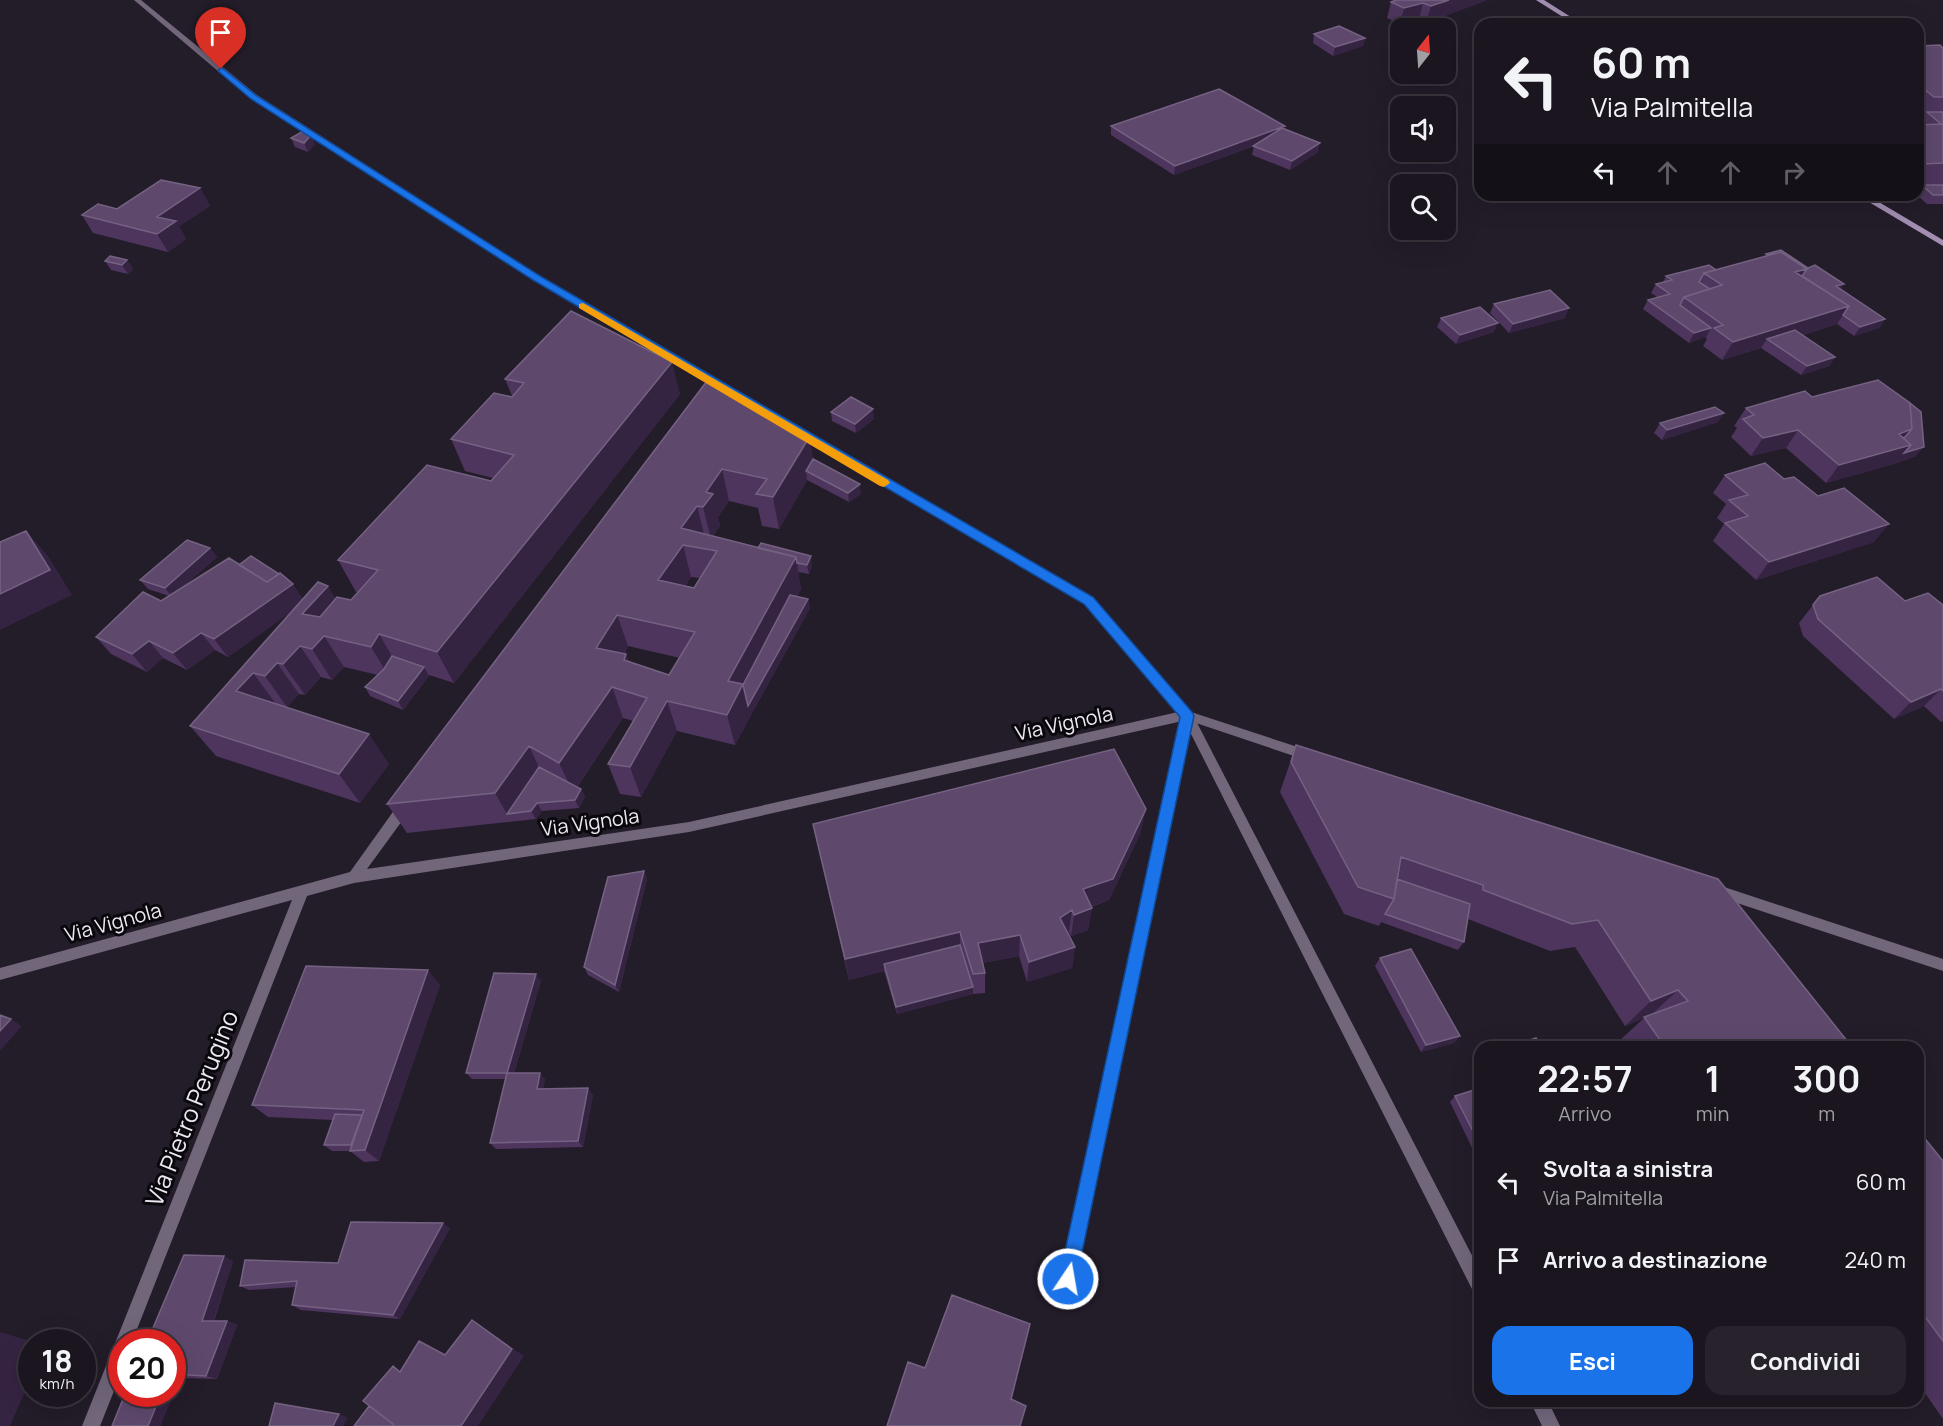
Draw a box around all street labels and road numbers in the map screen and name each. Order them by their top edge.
street label: Via Vignola [1013,699,1115,747]
street label: Via Vignola [539,802,641,842]
street label: Via Vignola [62,896,164,948]
street label: Via Pietro Perugino [137,1005,245,1211]

